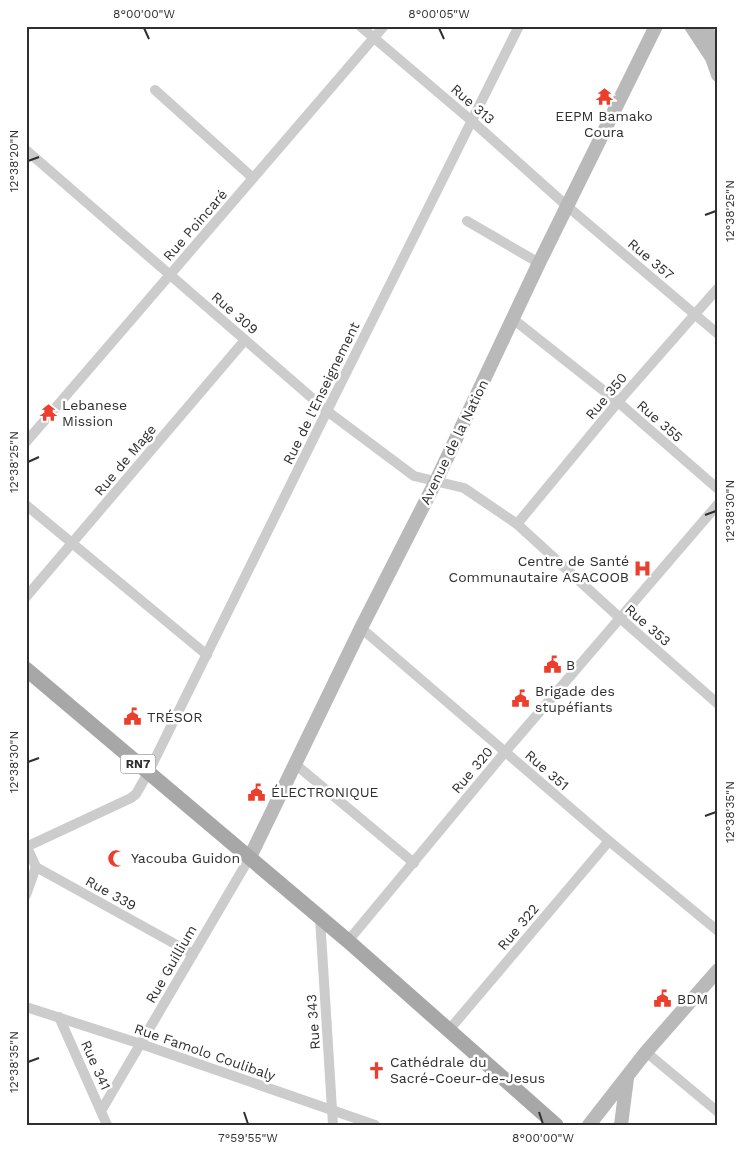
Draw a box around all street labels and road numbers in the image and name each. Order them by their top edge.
street label: Rue 313 [448,81,498,127]
street label: Rue Poincaré [160,186,230,264]
street label: Rue 357 [625,235,677,283]
street label: Rue 309 [209,289,261,337]
street label: Rue de l'Enseignement [280,319,363,467]
street label: Rue 350 [582,370,630,422]
street label: Avenue de la Nation [417,377,491,507]
street label: Rue 355 [634,397,686,445]
street label: Rue de Mage [91,421,159,499]
street label: Rue 353 [622,601,674,649]
street label: Rue 320 [448,744,496,796]
street label: Rue 351 [522,747,572,793]
road number: RN7 [120,754,156,774]
street label: Rue 339 [83,873,139,913]
street label: Rue 322 [494,901,542,953]
street label: Rue Guillium [142,922,200,1006]
street label: Rue 343 [303,994,323,1050]
street label: Rue Famolo Coulibaly [132,1020,278,1084]
street label: Rue 341 [78,1038,114,1092]

